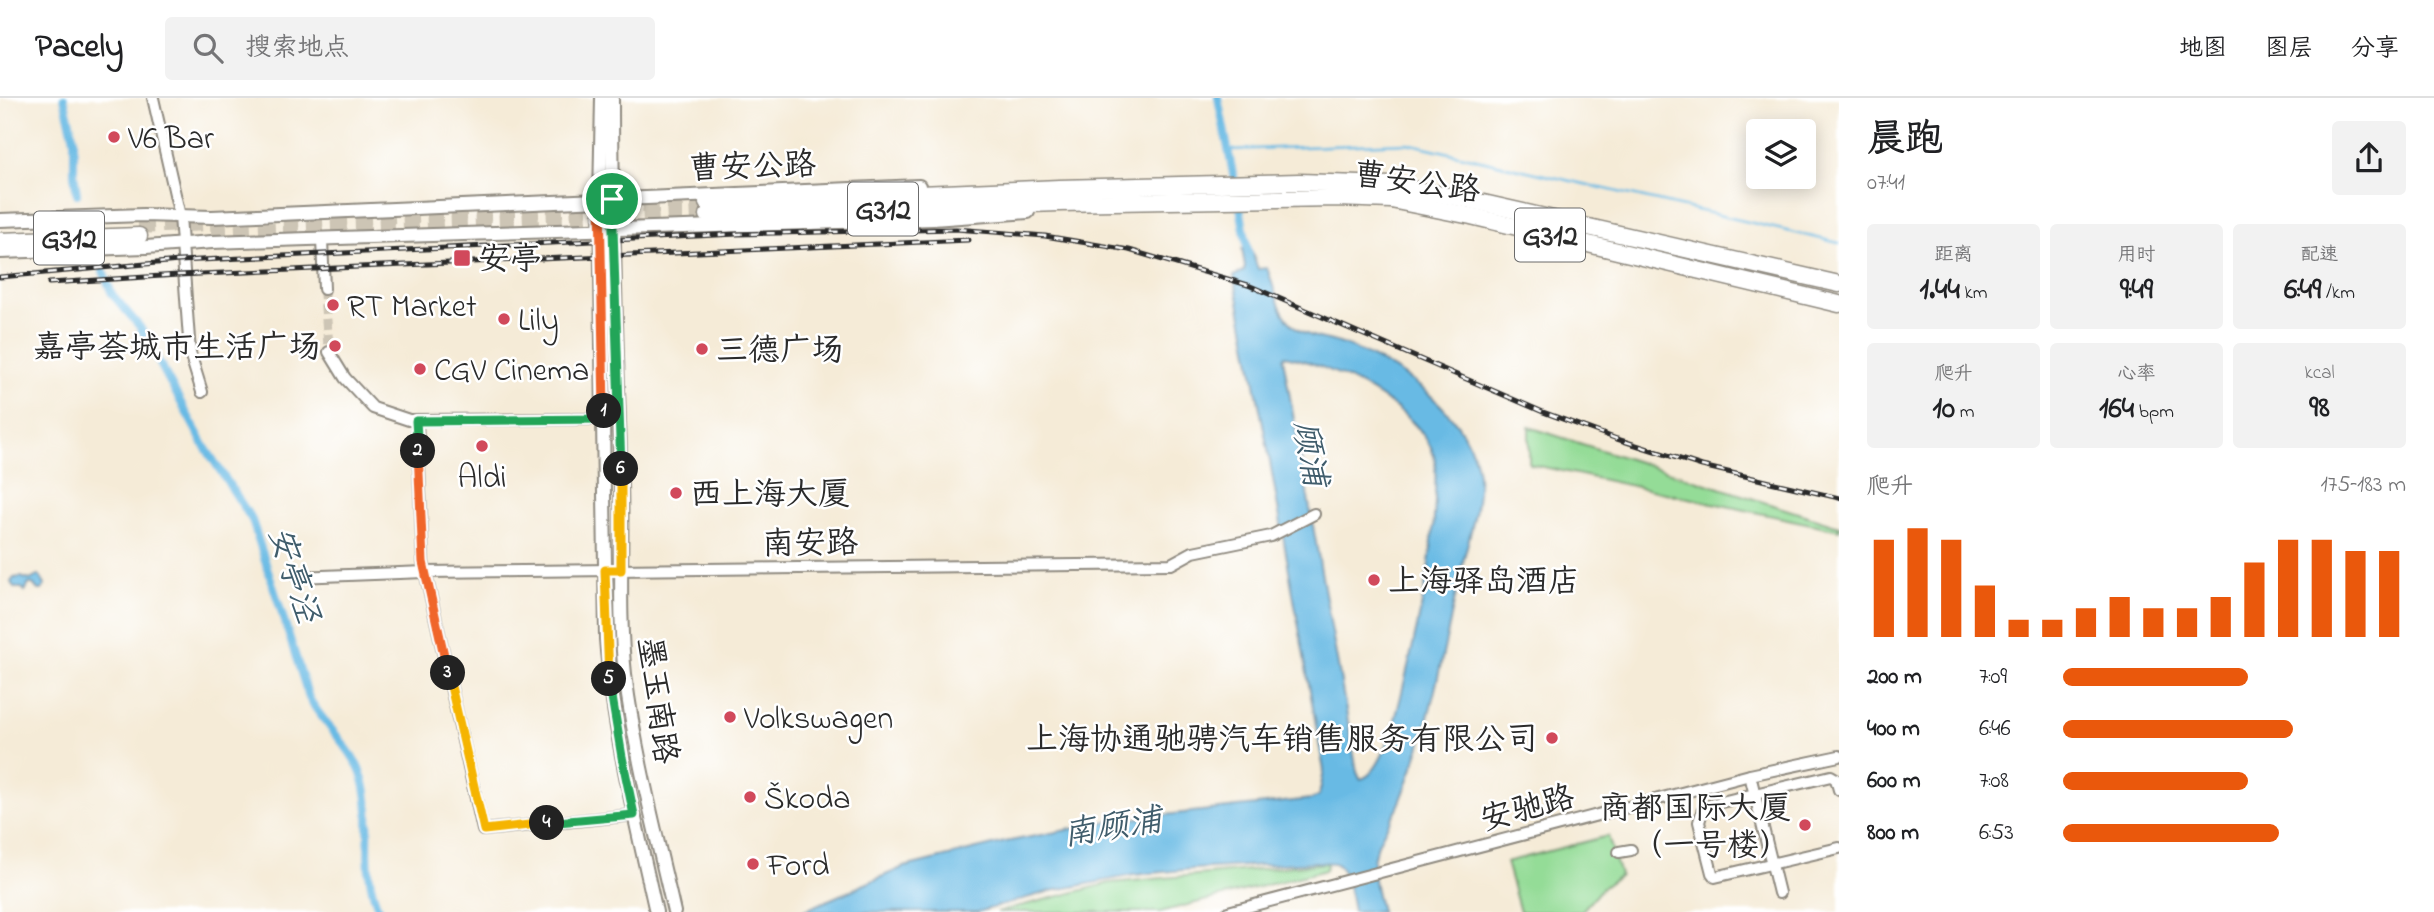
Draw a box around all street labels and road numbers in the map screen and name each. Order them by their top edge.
street label: 曹安公路 [687,143,817,194]
street label: 曹安公路 [1350,152,1483,217]
road number: G312 [848,183,918,236]
road number: G312 [1515,209,1585,262]
road number: G312 [34,212,104,264]
street label: 南安路 [762,521,858,570]
street label: 墨玉南路 [623,634,688,767]
street label: 安驰路 [1475,775,1580,846]

